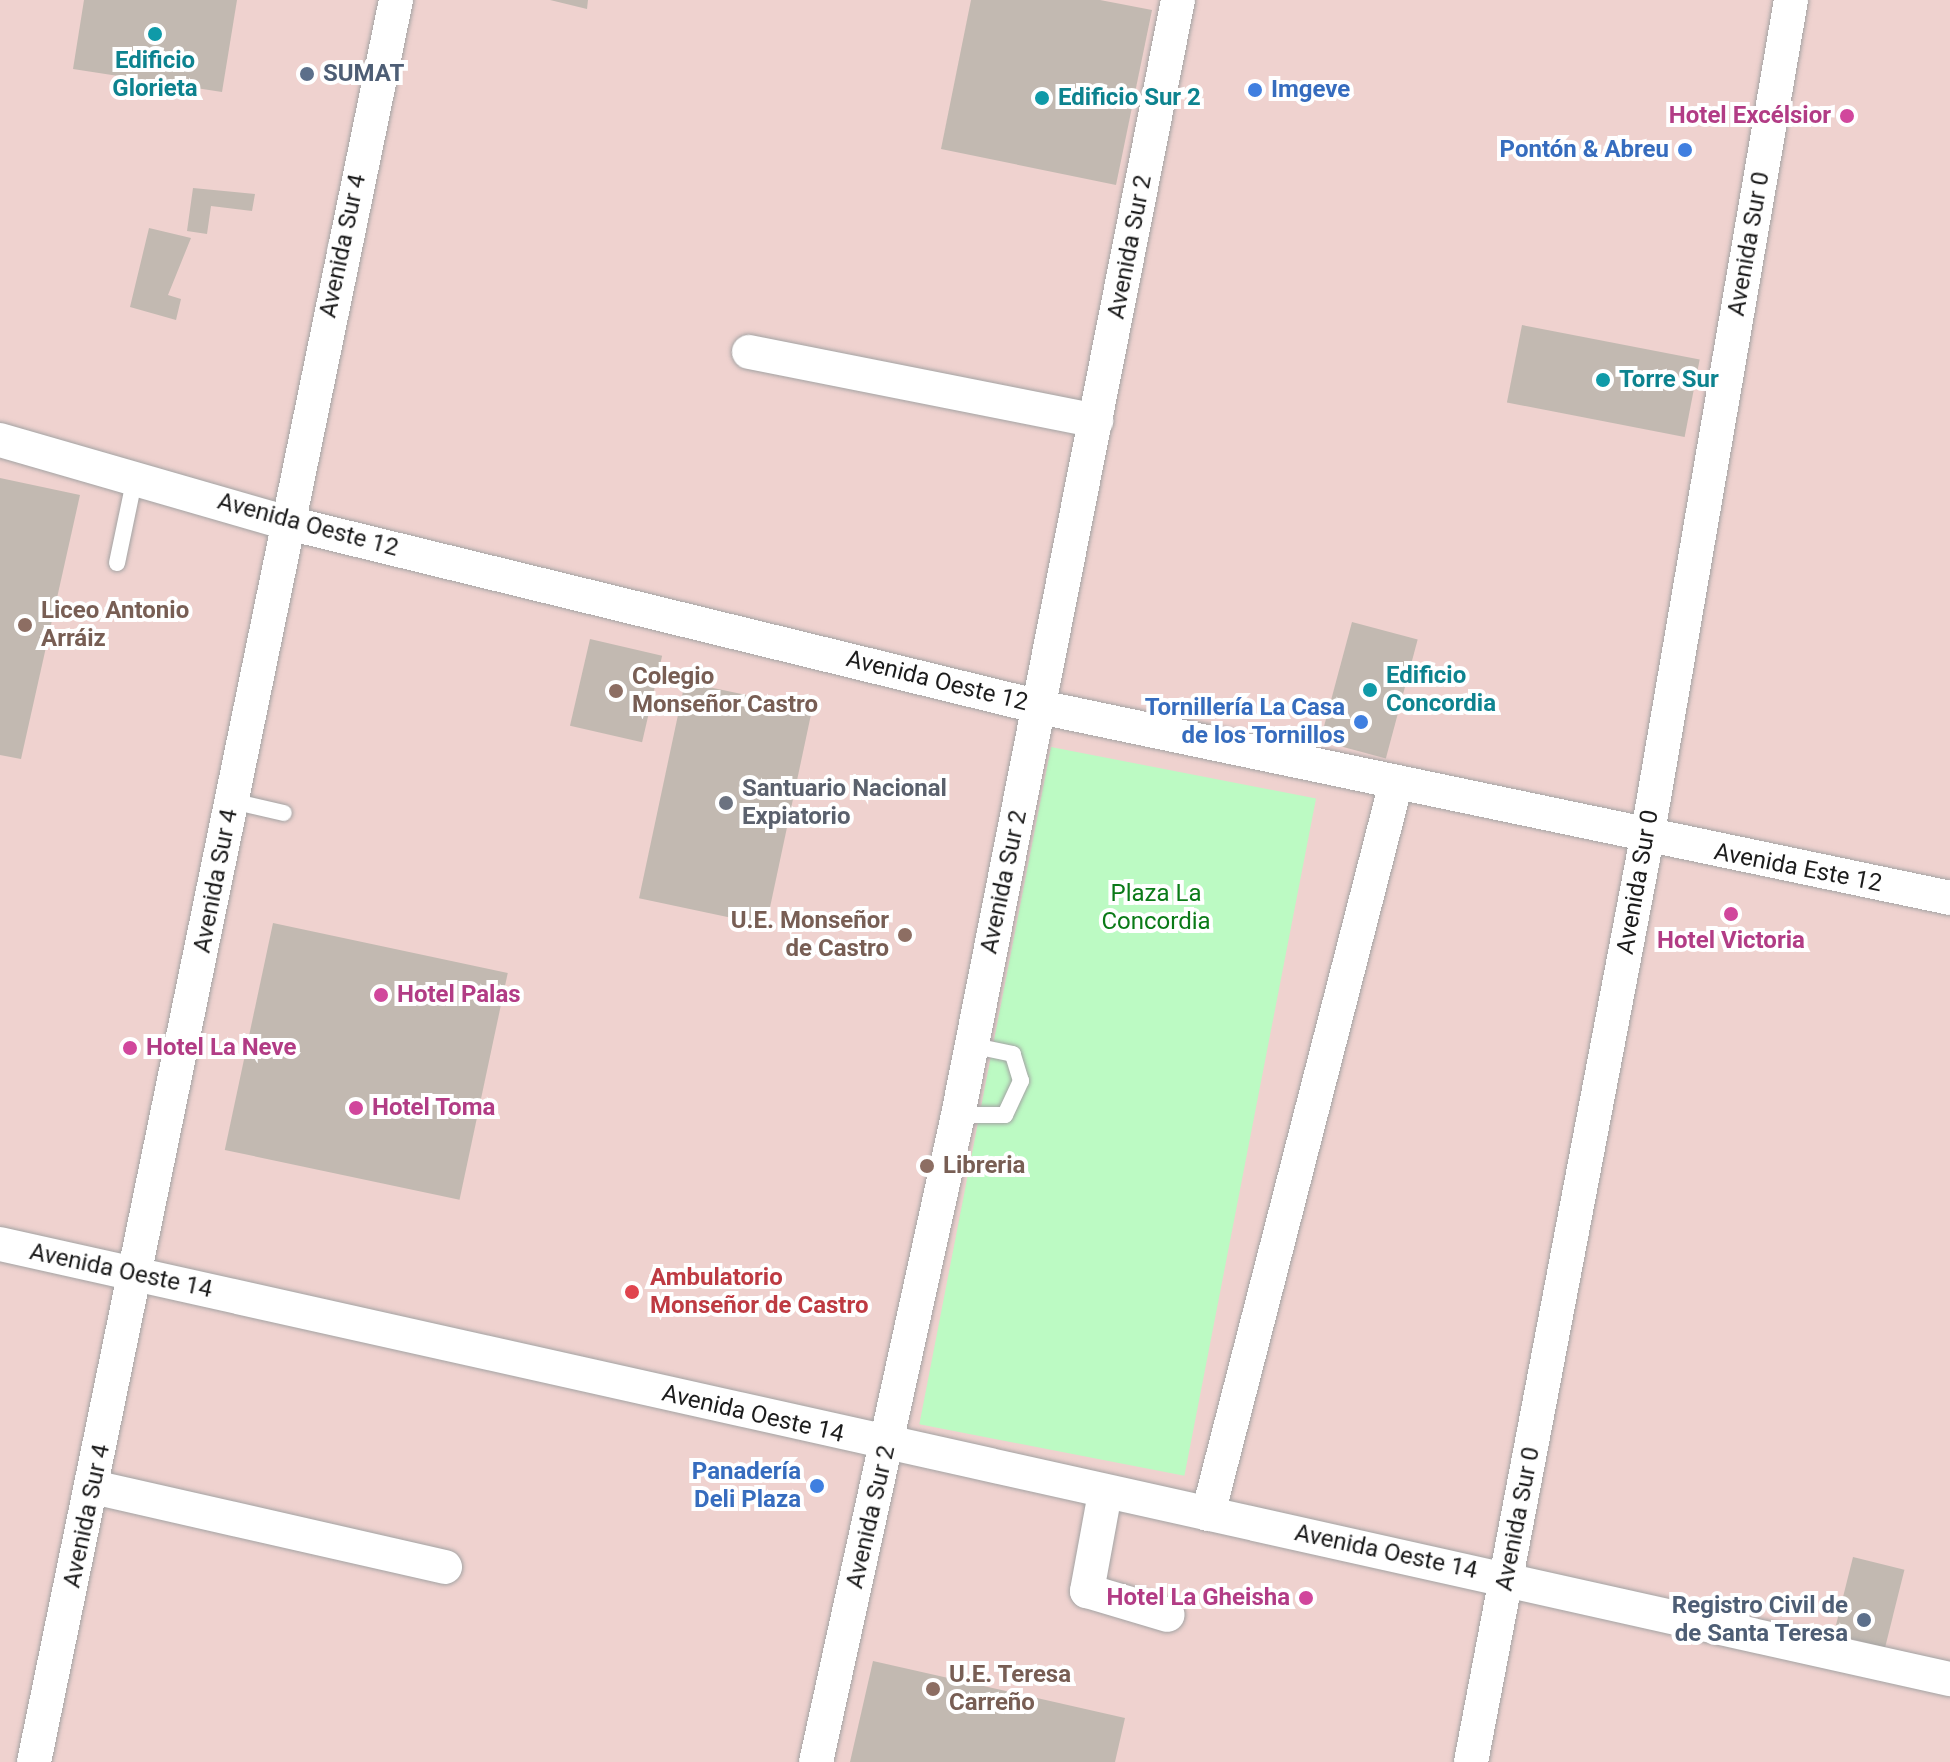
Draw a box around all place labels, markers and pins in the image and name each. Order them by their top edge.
marker: Edificio Glorieta [146,25,164,43]
place label: Edificio Glorieta [112,47,198,103]
place label: SUMAT [323,60,404,88]
marker: SUMAT [298,65,316,83]
place label: Imgeve [1271,76,1350,104]
marker: Imgeve [1246,81,1264,99]
place label: Edificio Sur 2 [1058,84,1201,112]
marker: Edificio Sur 2 [1033,89,1051,107]
place label: Hotel Excélsior [1669,102,1831,130]
marker: Hotel Excélsior [1838,107,1856,125]
place label: Pontón & Abreu [1500,136,1669,164]
marker: Pontón & Abreu [1676,141,1694,159]
place label: Torre Sur [1619,366,1719,394]
marker: Torre Sur [1594,371,1612,389]
place label: Liceo Antonio Arráiz [41,597,189,653]
marker: Liceo Antonio Arráiz [16,616,34,634]
place label: Edificio Concordia [1386,662,1496,718]
place label: Colegio Monseñor Castro [632,663,818,719]
marker: Edificio Concordia [1361,681,1379,699]
marker: Colegio Monseñor Castro [607,682,625,700]
place label: Tornillería La Casa de los Tornillos [1145,694,1345,750]
marker: Tornillería La Casa de los Tornillos [1352,713,1370,731]
place label: Santuario Nacional Expiatorio [742,775,947,831]
marker: Santuario Nacional Expiatorio [717,794,735,812]
marker: Hotel Victoria [1722,905,1740,923]
place label: U.E. Monseñor de Castro [731,907,889,963]
marker: U.E. Monseñor de Castro [896,926,914,944]
place label: Hotel Victoria [1657,927,1805,955]
place label: Hotel Palas [397,981,521,1009]
marker: Hotel Palas [372,986,390,1004]
place label: Hotel La Neve [146,1034,296,1062]
marker: Hotel La Neve [121,1039,139,1057]
place label: Hotel Toma [372,1094,496,1122]
marker: Hotel Toma [347,1099,365,1117]
place label: Libreria [943,1152,1025,1180]
marker: Libreria [918,1157,936,1175]
place label: Ambulatorio Monseñor de Castro [650,1264,868,1320]
marker: Ambulatorio Monseñor de Castro [621,1281,643,1303]
place label: Panadería Deli Plaza [692,1458,801,1514]
marker: Panadería Deli Plaza [808,1477,826,1495]
place label: Hotel La Gheisha [1107,1584,1290,1612]
marker: Hotel La Gheisha [1297,1589,1315,1607]
place label: Registro Civil de de Santa Teresa [1672,1592,1848,1648]
marker: Registro Civil de de Santa Teresa [1855,1611,1873,1629]
place label: U.E. Teresa Carreño [949,1661,1072,1717]
marker: U.E. Teresa Carreño [924,1680,942,1698]

